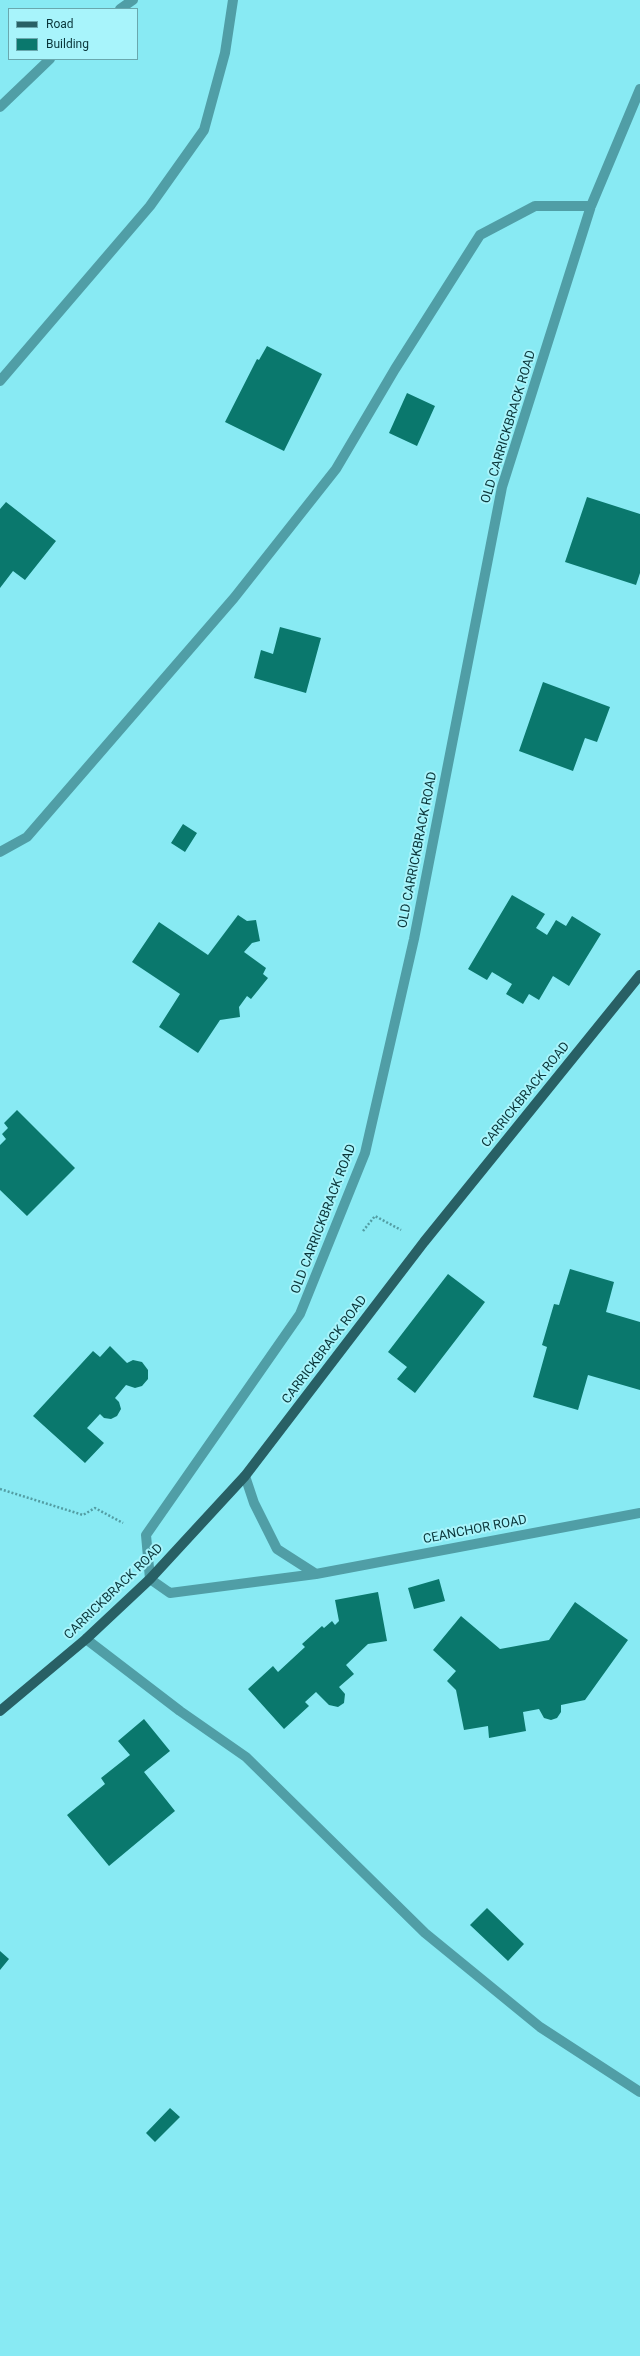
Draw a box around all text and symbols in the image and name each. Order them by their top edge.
legend [8,8,138,60]
text: Road [46,17,74,31]
text: Building [46,37,89,51]
street label: OLD CARRICKBRACK ROAD [478,349,540,505]
street label: OLD CARRICKBRACK ROAD [395,770,441,930]
street label: CARRICKBRACK ROAD [479,1039,573,1151]
street label: OLD CARRICKBRACK ROAD [288,1142,360,1296]
street label: CARRICKBRACK ROAD [279,1293,371,1407]
street label: CEANCHOR ROAD [422,1512,528,1548]
street label: CARRICKBRACK ROAD [61,1541,167,1643]

